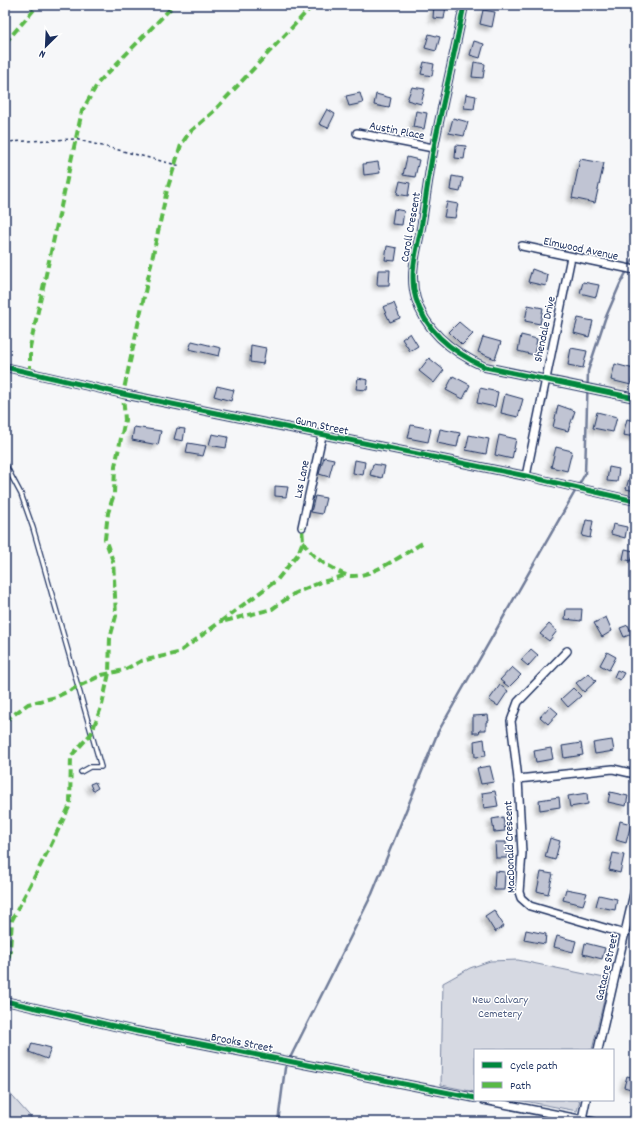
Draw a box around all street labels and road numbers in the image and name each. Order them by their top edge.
street label: Austin Place [368,118,426,145]
street label: Caroll Crescent [397,190,426,264]
street label: Elmwood Avenue [542,233,620,266]
street label: Shendale Drive [530,295,561,364]
street label: Gunn Street [293,413,351,441]
street label: Lxs Lane [290,459,315,500]
street label: MacDonald Crescent [500,800,521,893]
street label: Gatacre Street [592,932,624,1002]
street label: Brooks Street [209,1029,275,1058]

